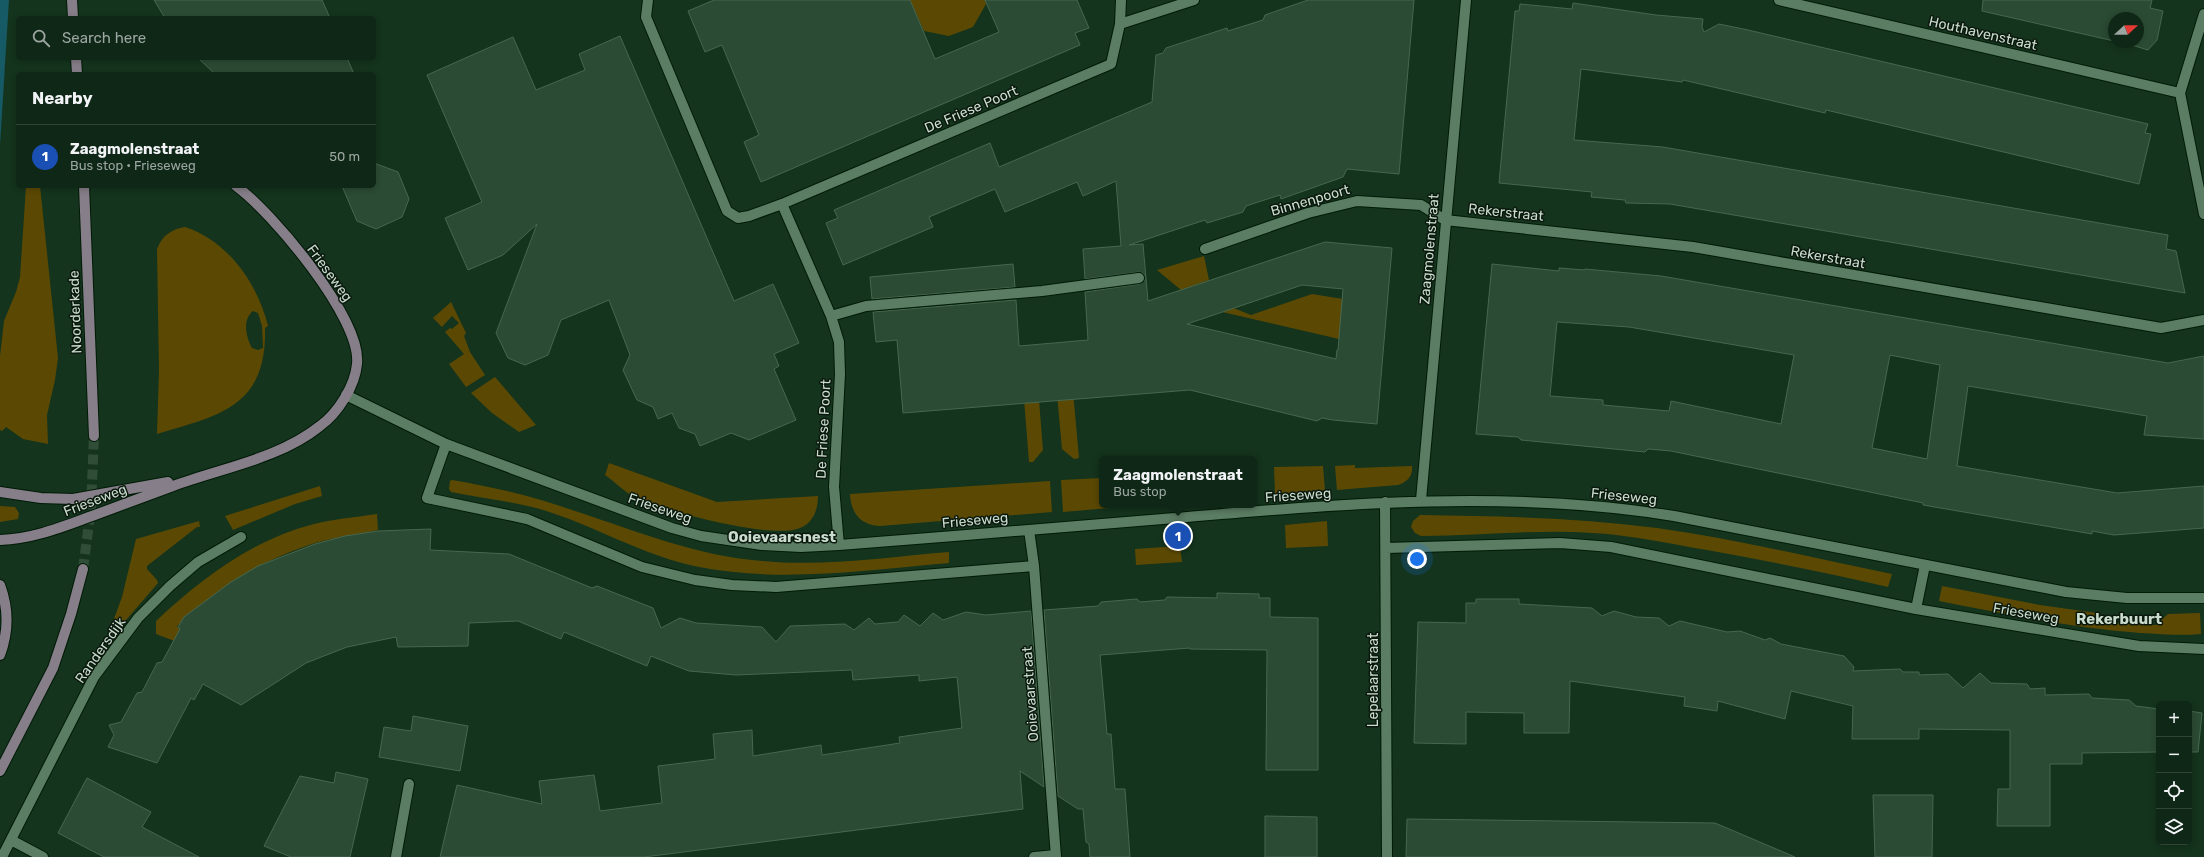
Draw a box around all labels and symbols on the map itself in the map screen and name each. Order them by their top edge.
north arrow [2108,12,2144,48]
street label: Houthavenstraat [1927,13,2039,54]
street label: De Friese Poort [922,82,1021,137]
street label: Binnenpoort [1269,181,1352,220]
street label: Zaagmolenstraat [1416,192,1443,305]
street label: Rekerstraat [1467,200,1545,225]
street label: Frieseweg [303,241,356,305]
street label: Rekerstraat [1789,243,1867,273]
street label: Noorderkade [66,270,85,354]
street label: De Friese Poort [812,378,835,479]
street label: Frieseweg [61,481,129,520]
street label: Frieseweg [1264,485,1332,506]
street label: Frieseweg [1590,485,1658,508]
street label: Frieseweg [626,490,694,527]
street label: Frieseweg [941,509,1009,532]
pin: 1 [1165,521,1191,551]
district label: Ooievaarsnest [728,528,836,546]
your location [1407,549,1427,569]
street label: Frieseweg [1992,599,2060,628]
district label: Rekerbuurt [2076,610,2162,628]
street label: Randersdijk [72,613,130,687]
street label: Lepelaarstraat [1365,632,1382,727]
street label: Ooievaarstraat [1019,645,1042,742]

